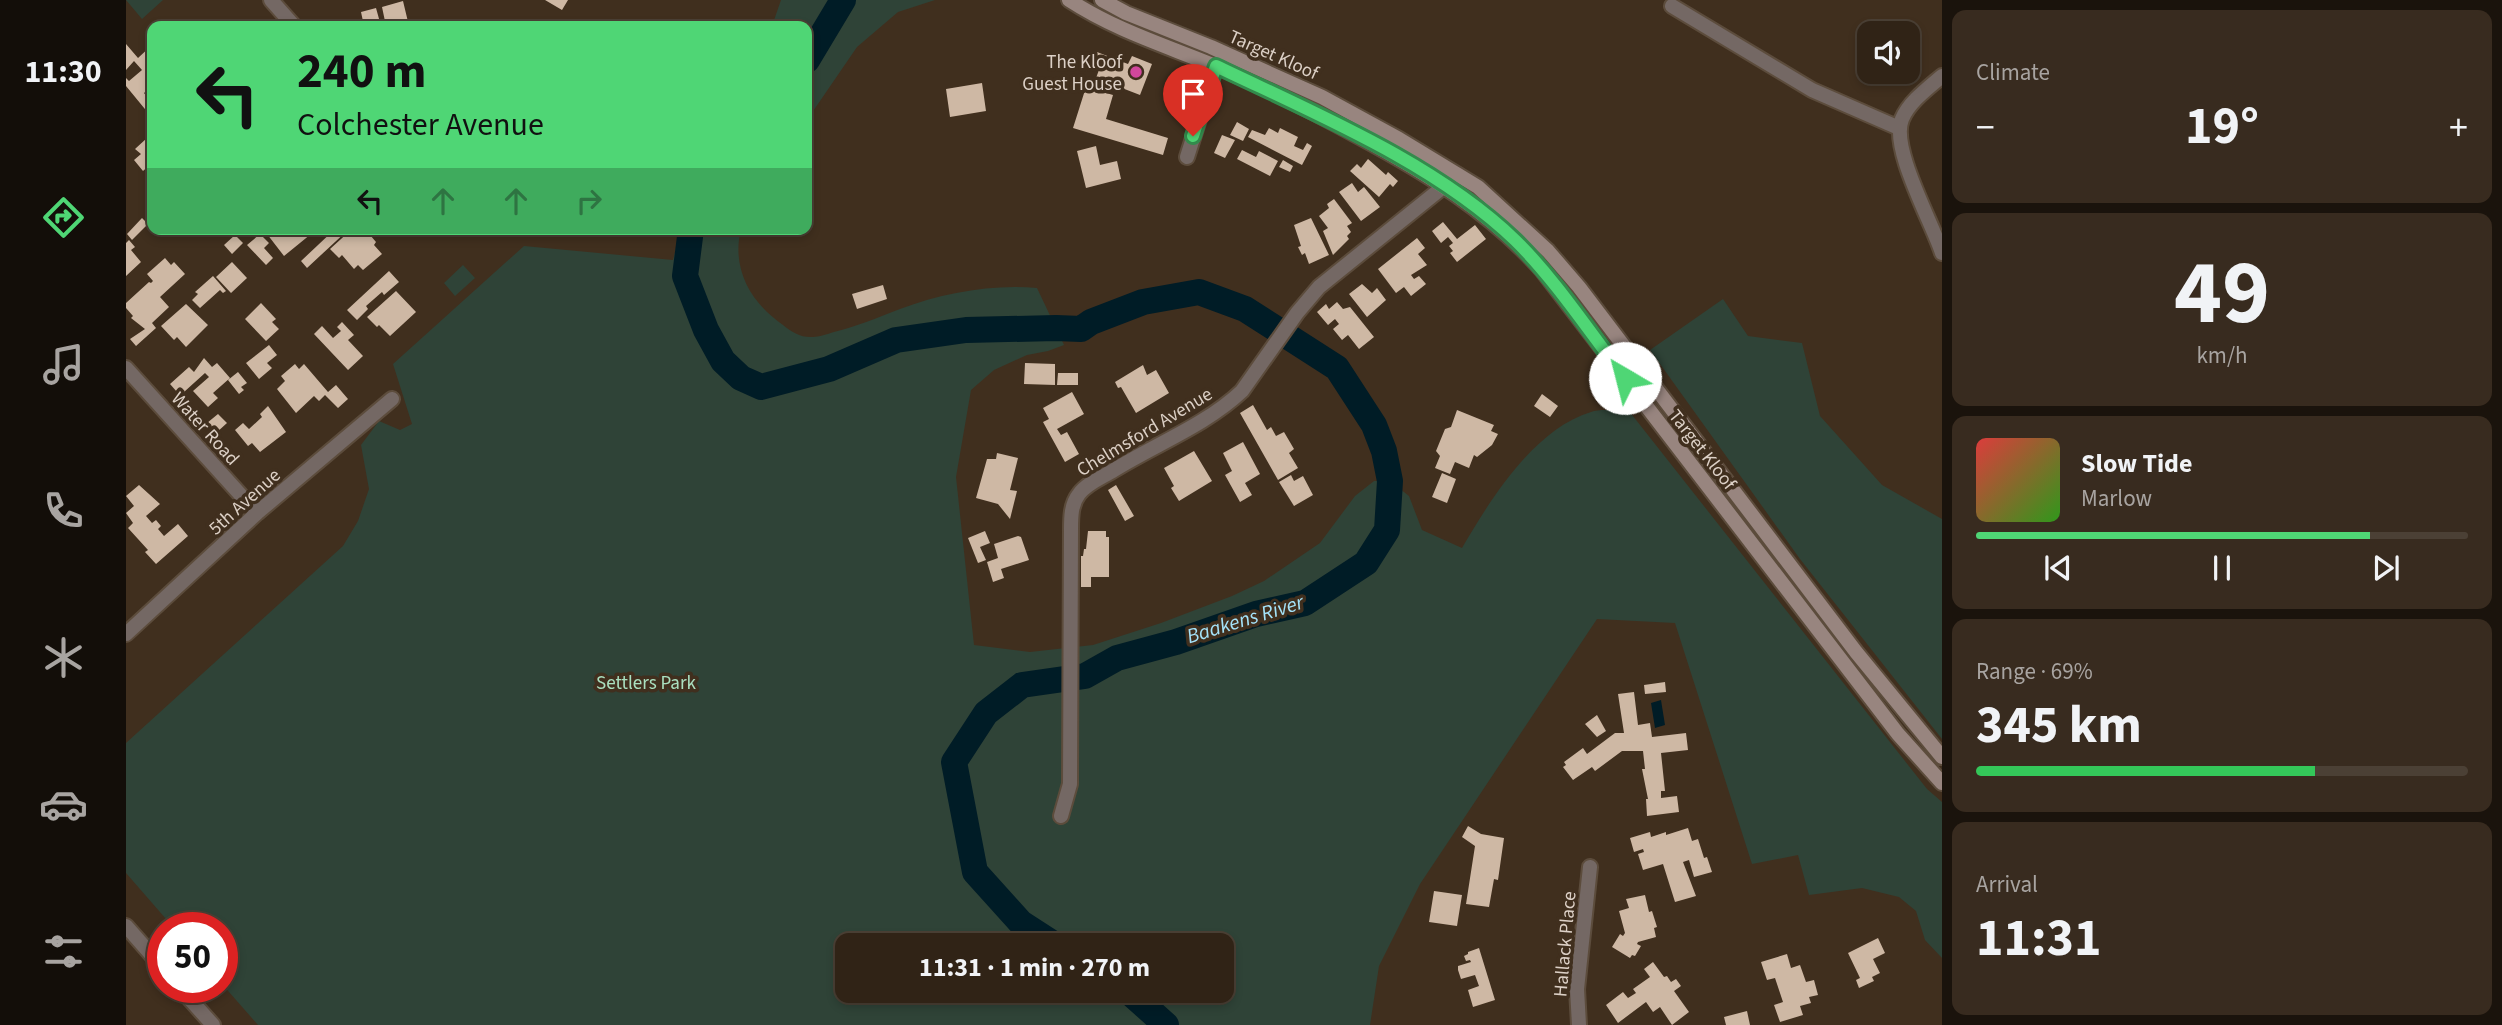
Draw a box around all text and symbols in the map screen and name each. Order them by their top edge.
map controls [1857,21,1920,84]
button: sound [1857,21,1920,84]
street label: Target Kloof [1224,24,1324,88]
text: 240 m [297,37,426,107]
text: 11:30 [24,49,102,95]
icon: left [182,49,273,140]
place label: The Kloof Guest House [1022,49,1123,98]
text: Climate [1976,56,2050,89]
marker: The Kloof Guest House [1128,64,1144,80]
pin [1163,64,1223,136]
icon: arrive [1174,75,1212,113]
text: 19° [2185,90,2259,164]
text: − [1976,101,1995,155]
text: + [2449,101,2468,155]
text: Colchester Avenue [297,102,544,148]
icon: left [351,182,389,220]
icon: ahead [424,182,462,220]
icon: ahead [497,182,535,220]
icon: right [570,182,608,220]
icon: directions [39,193,88,242]
text: 49 [2174,229,2270,358]
text: km/h [2196,339,2248,372]
icon: music [39,340,88,389]
position arrow [1588,341,1662,415]
street label: Chelmsford Avenue [1072,381,1218,484]
street label: Water Road [165,386,245,472]
street label: Target Kloof [1662,404,1743,497]
text: Slow Tide [2081,445,2192,482]
street label: 5th Avenue [203,462,287,542]
text: Marlow [2081,482,2152,515]
icon: phone [39,486,88,535]
icon: previous [2039,549,2077,587]
icon: pause [2203,549,2241,587]
icon: next [2367,549,2405,587]
water label: Baakens River [1183,587,1308,651]
icon: climate [39,633,88,682]
text: Range · 69% [1976,655,2093,688]
park label: Settlers Park [596,670,697,697]
text: 345 km [1976,689,2142,763]
icon: car [39,780,88,829]
text: Arrival [1976,868,2038,901]
street label: Hallack Place [1547,890,1584,998]
text: 11:31 [1976,902,2101,976]
speed limit sign: 50 [147,912,238,1003]
icon: filters [39,927,88,976]
text: 11:31 · 1 min · 270 m [919,949,1150,986]

